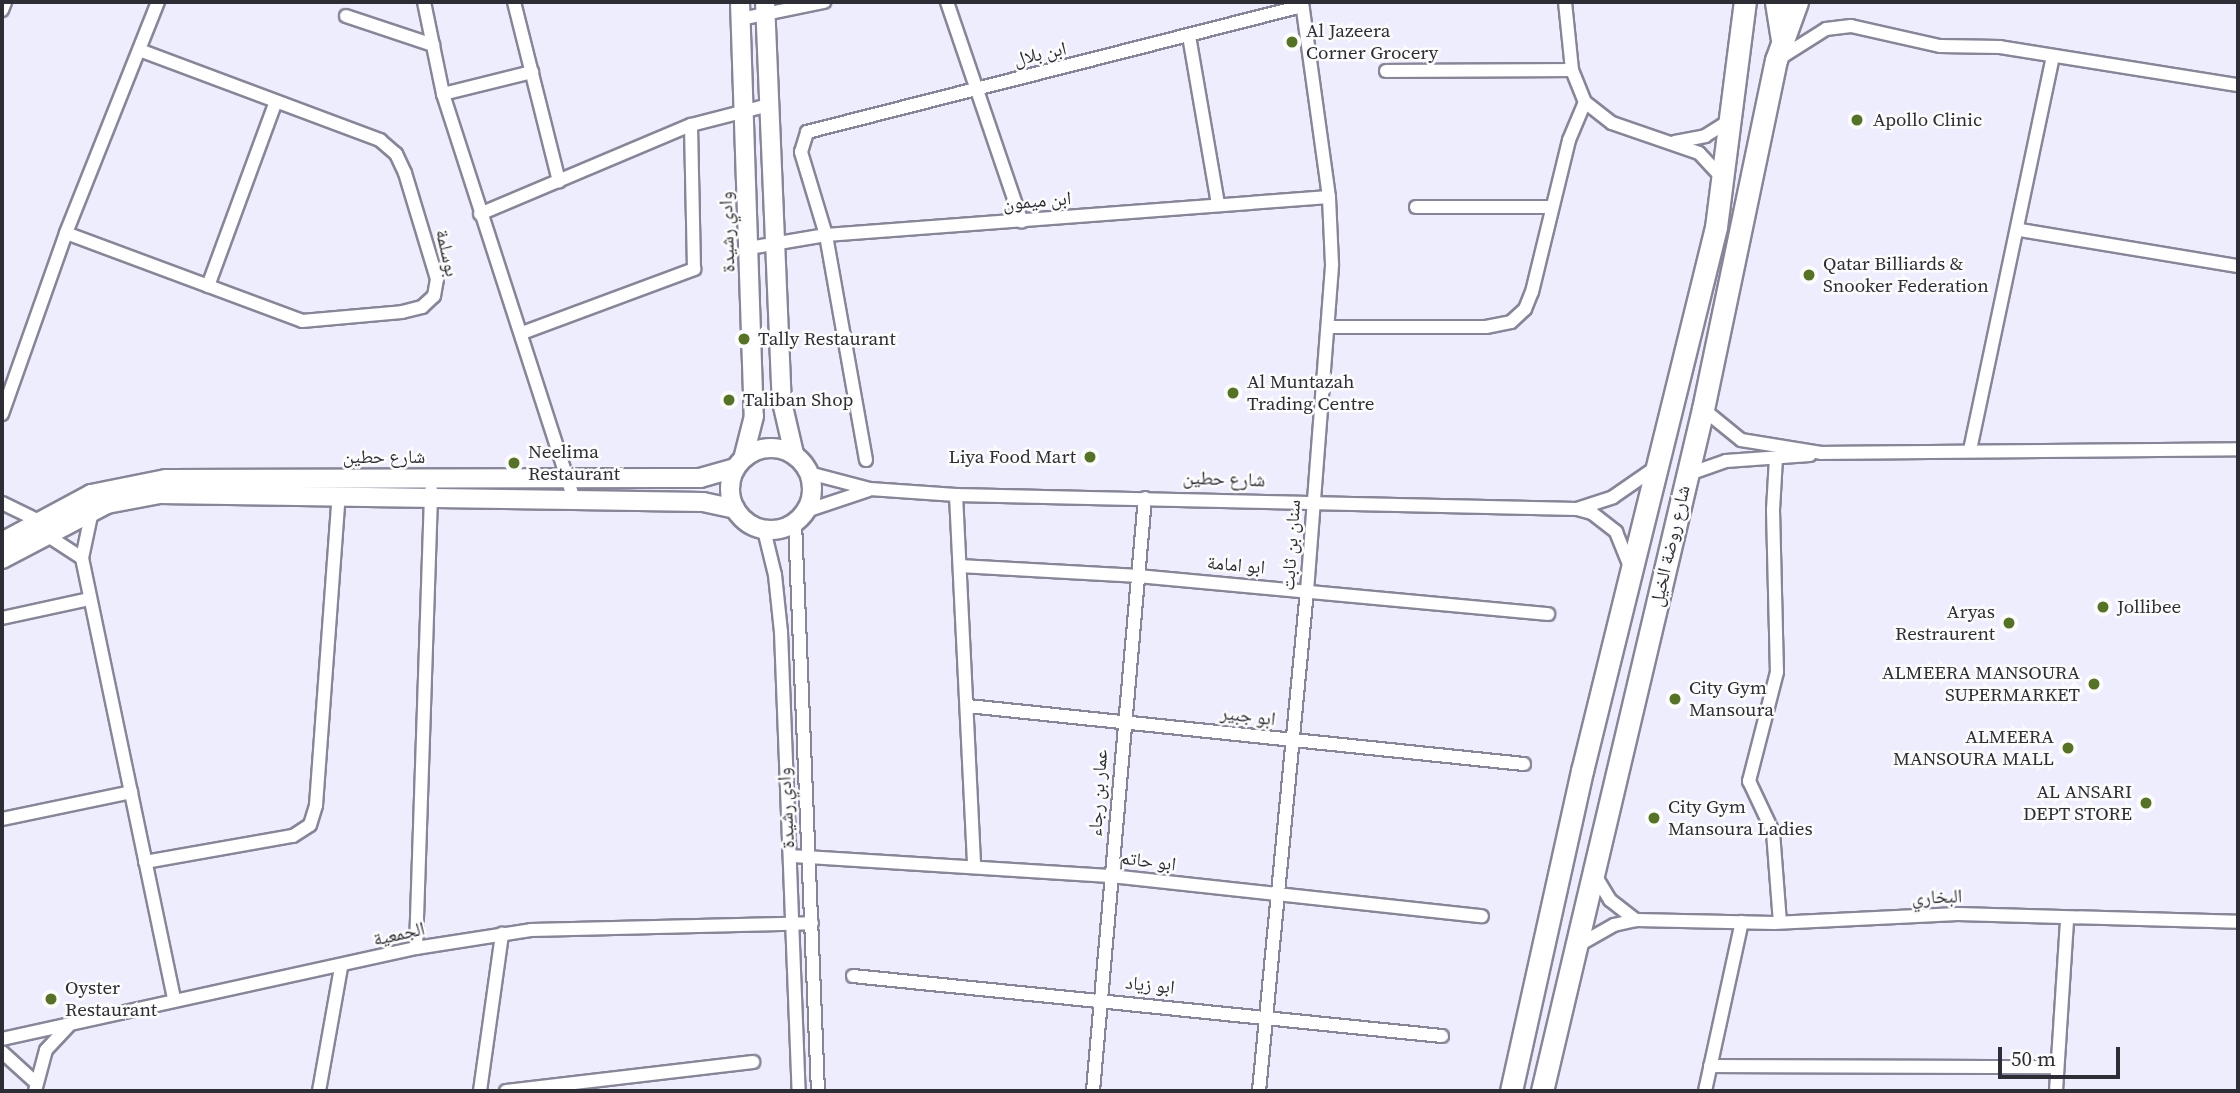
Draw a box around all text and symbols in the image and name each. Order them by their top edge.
place label: Al Jazeera Corner Grocery [1306,20,1438,64]
marker: Al Jazeera Corner Grocery [1284,34,1300,50]
street label: ابن بلال [1011,37,1069,71]
place label: Apollo Clinic [1873,109,1982,131]
marker: Apollo Clinic [1847,110,1867,130]
street label: ابن ميمون [1002,187,1072,215]
street label: وادي رشيدة [714,191,740,273]
street label: بوسلمة [431,227,463,279]
place label: Qatar Billiards & Snooker Federation [1823,253,1989,297]
marker: Qatar Billiards & Snooker Federation [1801,267,1817,283]
place label: Tally Restaurant [758,328,896,350]
marker: Tally Restaurant [736,331,752,347]
place label: Al Muntazah Trading Centre [1247,371,1374,415]
marker: Al Muntazah Trading Centre [1225,385,1241,401]
place label: Taliban Shop [743,389,853,411]
marker: Taliban Shop [721,392,737,408]
place label: Neelima Restaurant [528,441,620,485]
street label: شارع حطين [343,446,425,468]
place label: Liya Food Mart [949,446,1076,468]
marker: Liya Food Mart [1082,449,1098,465]
marker: Neelima Restaurant [506,455,522,471]
street label: شارع حطين [1182,466,1266,492]
street label: شارع روضة الخيل [1645,483,1695,609]
street label: سنان بن ثابت [1276,499,1306,591]
street label: ابو امامة [1206,551,1266,579]
place label: Jollibee [2117,596,2181,618]
marker: Jollibee [2095,599,2111,615]
place label: Aryas Restraurent [1895,601,1995,645]
marker: Aryas Restraurent [2001,615,2017,631]
place label: ALMEERA MANSOURA SUPERMARKET [1882,662,2080,706]
marker: ALMEERA MANSOURA SUPERMARKET [2086,676,2102,692]
place label: City Gym Mansoura [1689,677,1774,721]
marker: City Gym Mansoura [1667,691,1683,707]
street label: ابو جبير [1219,701,1277,731]
place label: ALMEERA MANSOURA MALL [1893,726,2054,770]
marker: ALMEERA MANSOURA MALL [2060,740,2076,756]
street label: عمار بن رجاء [1084,749,1112,837]
street label: وادي رشيدة [772,767,800,849]
place label: AL ANSARI DEPT STORE [2023,781,2132,825]
marker: AL ANSARI DEPT STORE [2138,795,2154,811]
place label: City Gym Mansoura Ladies [1668,796,1813,840]
marker: City Gym Mansoura Ladies [1646,810,1662,826]
street label: ابو حاتم [1119,846,1177,876]
street label: البخاري [1911,885,1963,909]
street label: الجمعية [371,917,427,951]
street label: ابو زياد [1124,971,1176,999]
place label: Oyster Restaurant [65,977,157,1021]
marker: Oyster Restaurant [43,991,59,1007]
scale bar [2002,1034,2124,1078]
text: 50 m [2011,1044,2056,1073]

